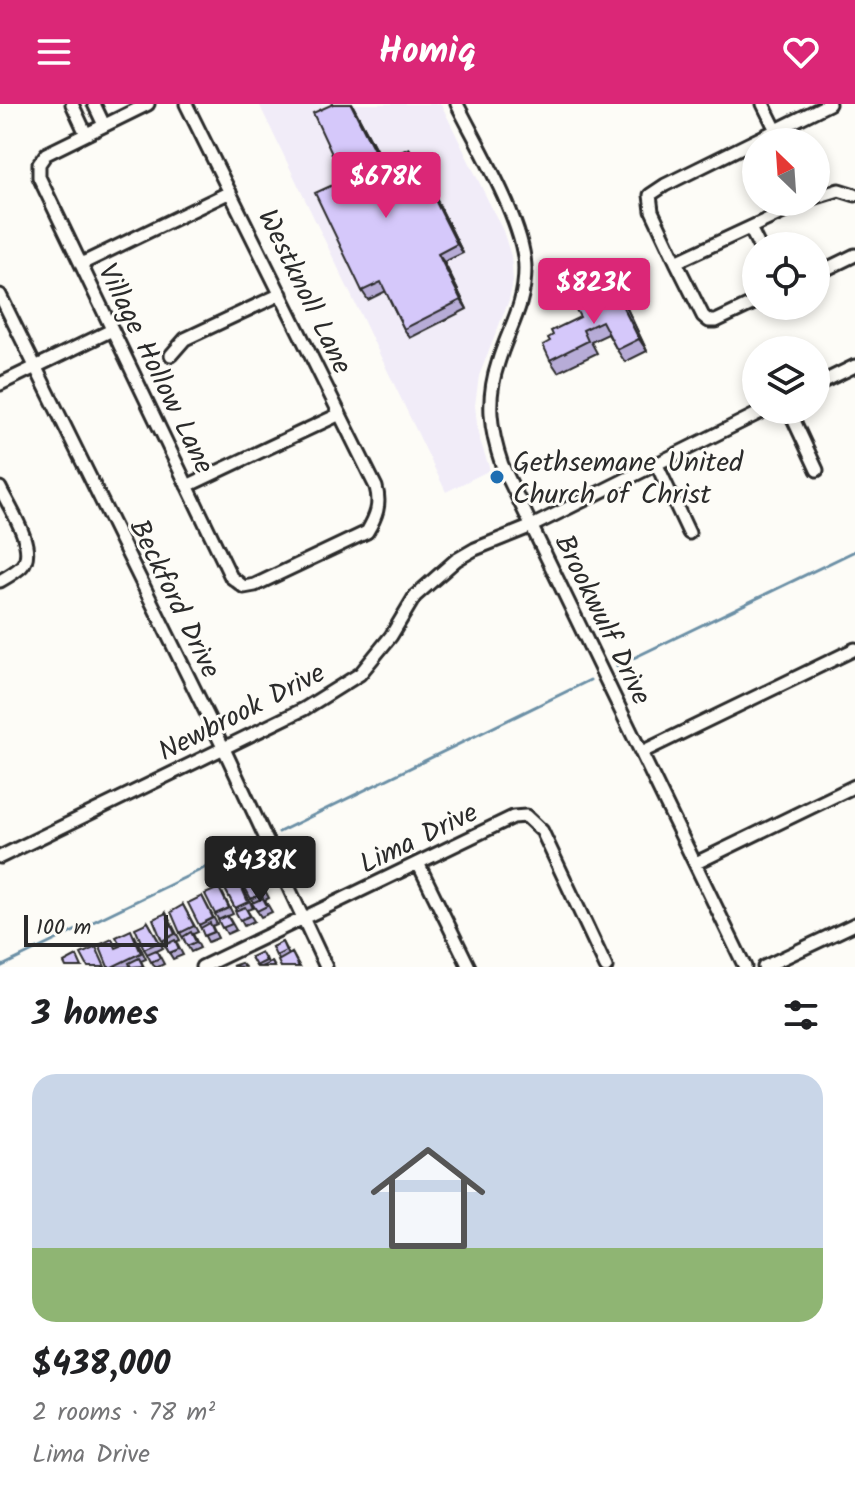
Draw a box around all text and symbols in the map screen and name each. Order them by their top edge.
text: Homiq [379,24,476,81]
icon: menu [32,30,76,74]
icon: heart [779,30,823,74]
north arrow [742,128,830,216]
map controls [742,128,830,424]
pin: $678K [330,152,442,220]
text: $678K [350,157,422,199]
street label: Westknoll Lane [244,202,363,383]
button: locate [742,232,830,320]
street label: Village Hollow Lane [84,256,225,482]
pin: $823K [538,258,650,326]
text: $823K [556,263,632,305]
button: layers [742,336,830,424]
place label: Gethsemane United Church of Christ [513,441,744,518]
marker: Gethsemane United Church of Christ [488,468,506,486]
street label: Beckford Drive [116,512,232,687]
street label: Brookwulf Drive [541,527,663,713]
street label: Newbrook Drive [151,652,334,775]
street label: Lima Drive [352,791,486,887]
pin: $438K [204,836,316,904]
text: $438K [223,841,297,883]
scale bar [24,911,168,947]
text: 100 m [36,911,91,946]
text: 3 homes [32,988,159,1042]
icon: filters [779,993,823,1037]
icon: home [356,1126,500,1270]
text: $438,000 [32,1338,171,1392]
text: 2 rooms · 78 m² [32,1392,215,1434]
text: Lima Drive [32,1434,150,1476]

